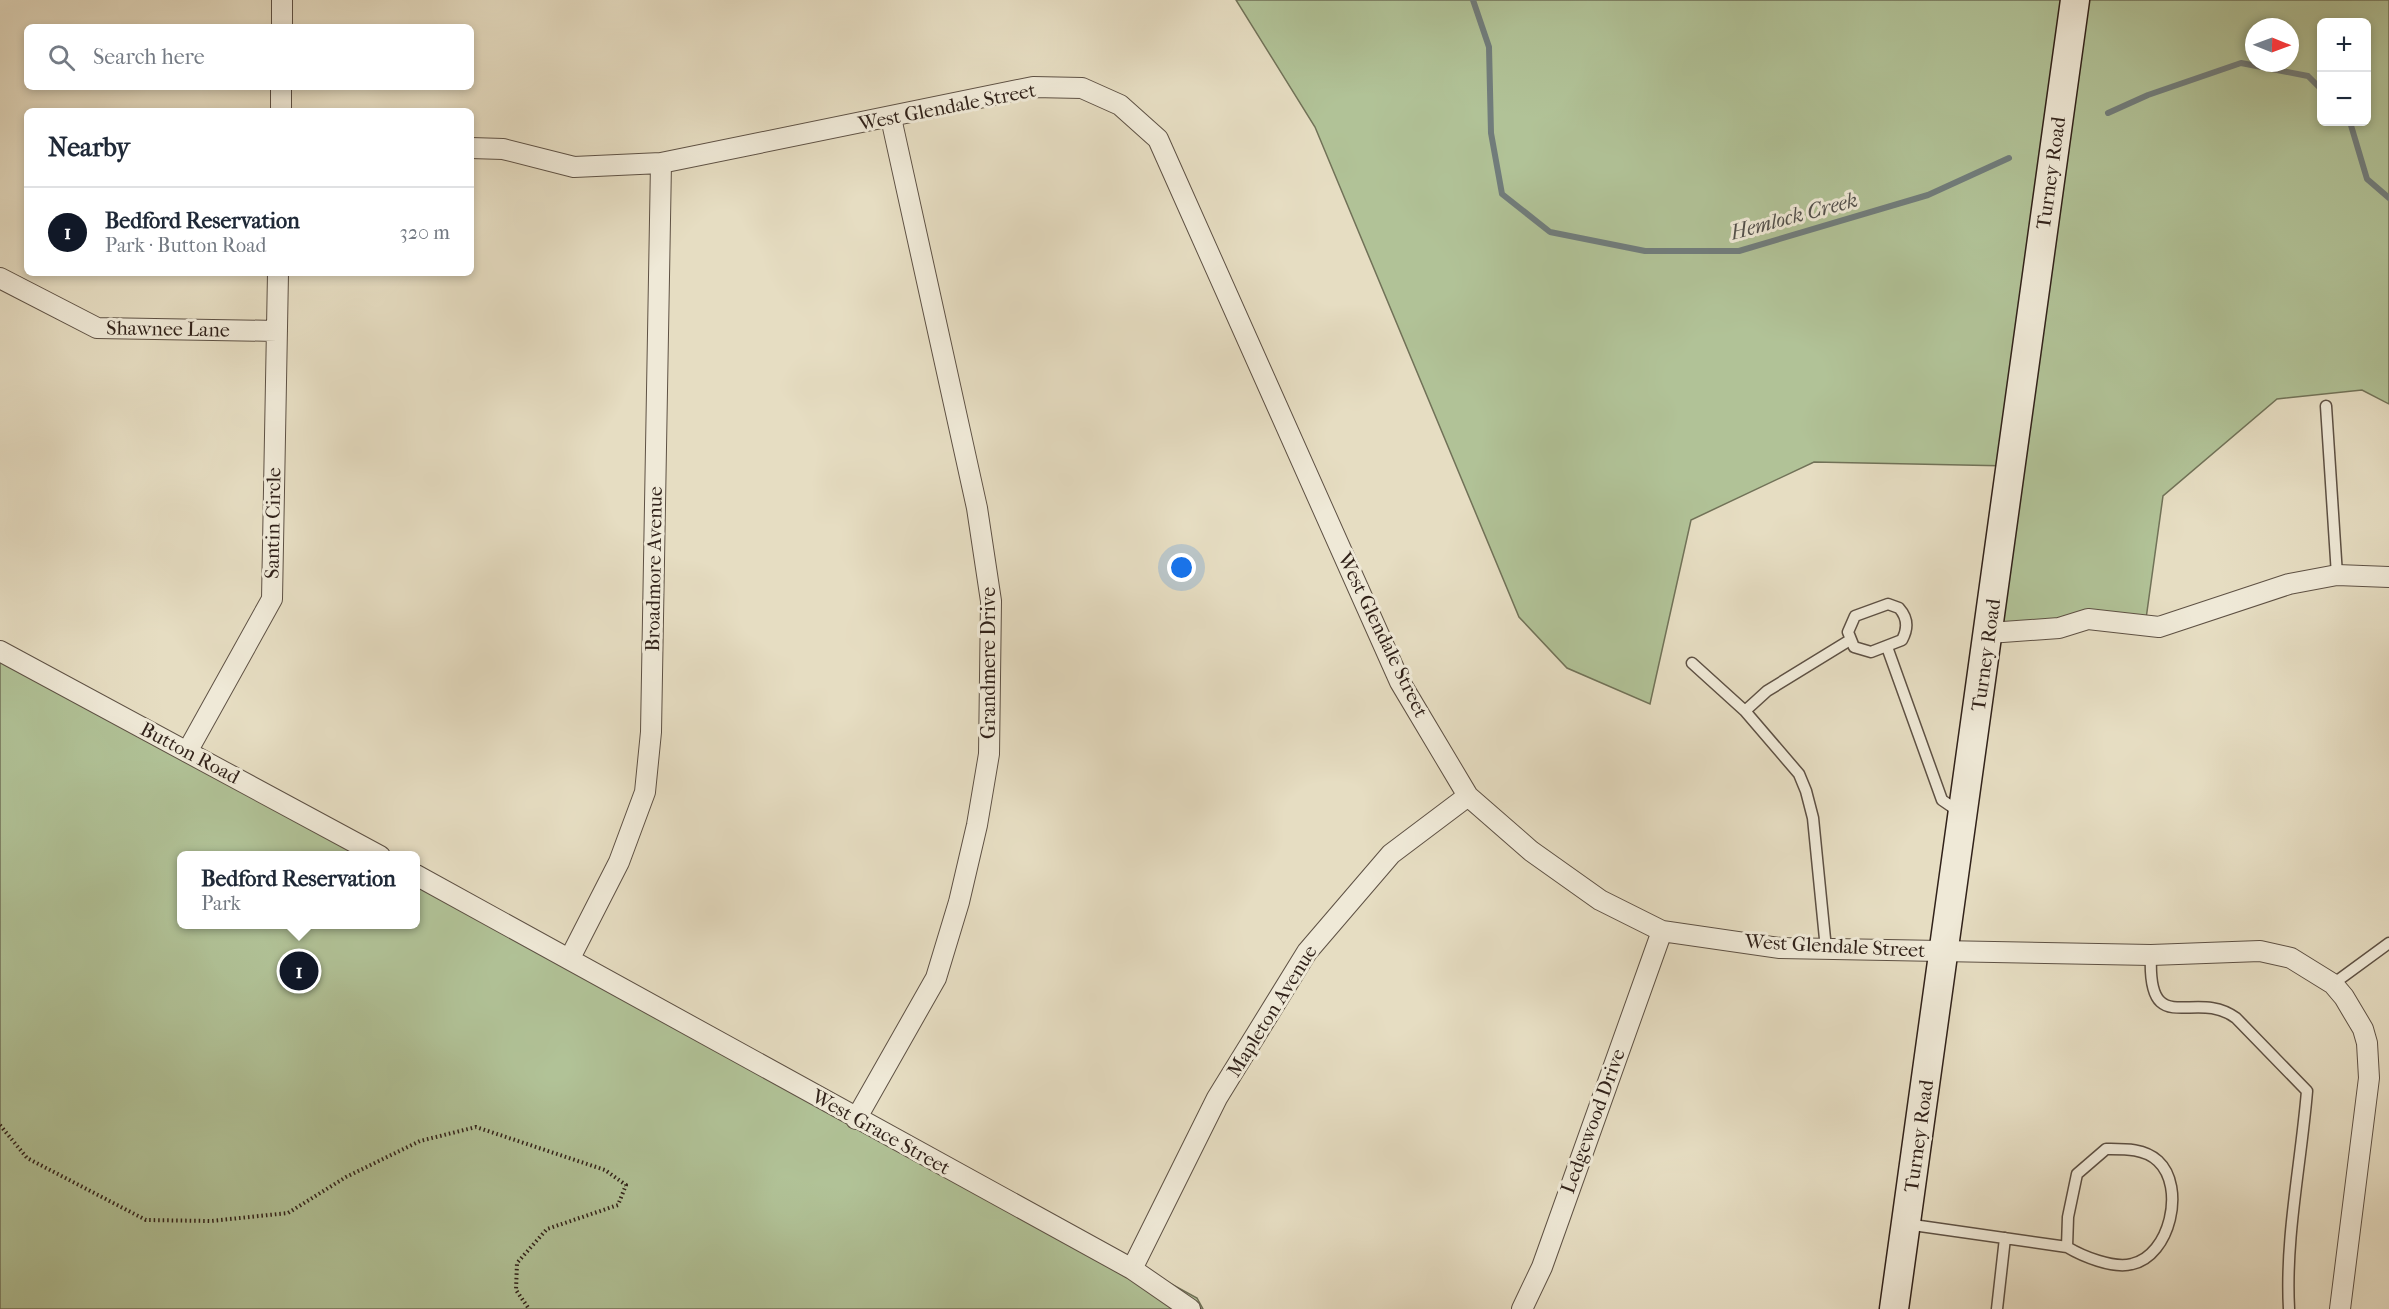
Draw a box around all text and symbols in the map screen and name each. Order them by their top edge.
north arrow [2245,18,2299,72]
map controls [2317,18,2371,126]
button: + [2317,18,2371,72]
search box [24,24,474,90]
icon: search [45,41,78,74]
text: Search here [93,44,205,70]
button: − [2317,72,2371,126]
street label: West Glendale Street [855,78,1038,136]
street label: Turney Road [2032,114,2070,231]
text: Nearby [48,132,130,163]
water label: Hemlock Creek [1727,188,1860,245]
text: Bedford Reservation [105,208,300,234]
text: 1 [64,221,71,244]
text: 320 m [400,221,450,244]
text: Park · Button Road [105,234,266,257]
street label: Shawnee Lane [106,316,230,342]
street label: Santin Circle [261,467,285,579]
street label: Broadmore Avenue [641,486,667,652]
street label: West Glendale Street [1333,548,1433,721]
your location [1167,553,1196,582]
street label: Grandmere Drive [977,587,1000,739]
street label: Turney Road [1967,596,2005,713]
street label: Button Road [136,717,244,789]
popup [177,851,420,929]
text: Bedford Reservation [201,866,396,892]
text: Park [201,892,241,915]
street label: West Glendale Street [1743,930,1926,962]
street label: Mapleton Avenue [1222,941,1322,1081]
pin: 1 [280,948,318,994]
street label: Ledgewood Drive [1556,1045,1630,1196]
street label: Turney Road [1900,1077,1938,1194]
street label: West Grace Street [807,1084,954,1180]

